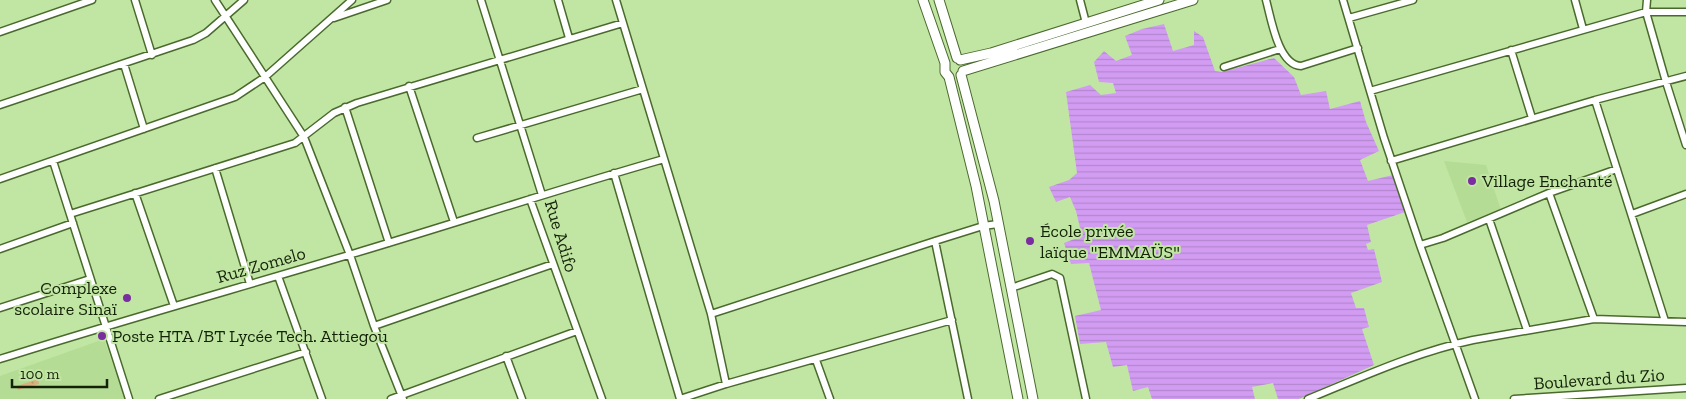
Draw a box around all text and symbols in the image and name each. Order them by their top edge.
place label: Village Enchanté [1481,170,1612,192]
marker: Village Enchanté [1466,175,1478,187]
street label: Rue Adifo [540,197,582,275]
place label: École privée laïque "EMMAÜS" [1040,220,1180,263]
marker: École privée laïque "EMMAÜS" [1024,235,1036,247]
street label: Ruz Zomelo [214,242,308,288]
place label: Complexe scolaire Sinaï [14,277,117,320]
marker: Complexe scolaire Sinaï [121,292,133,304]
place label: Poste HTA /BT Lycée Tech. Attiegou [112,325,388,347]
marker: Poste HTA /BT Lycée Tech. Attiegou [96,330,108,342]
scale bar [12,356,108,388]
street label: Boulevard du Zio [1533,363,1665,395]
text: 100 m [20,365,59,383]

